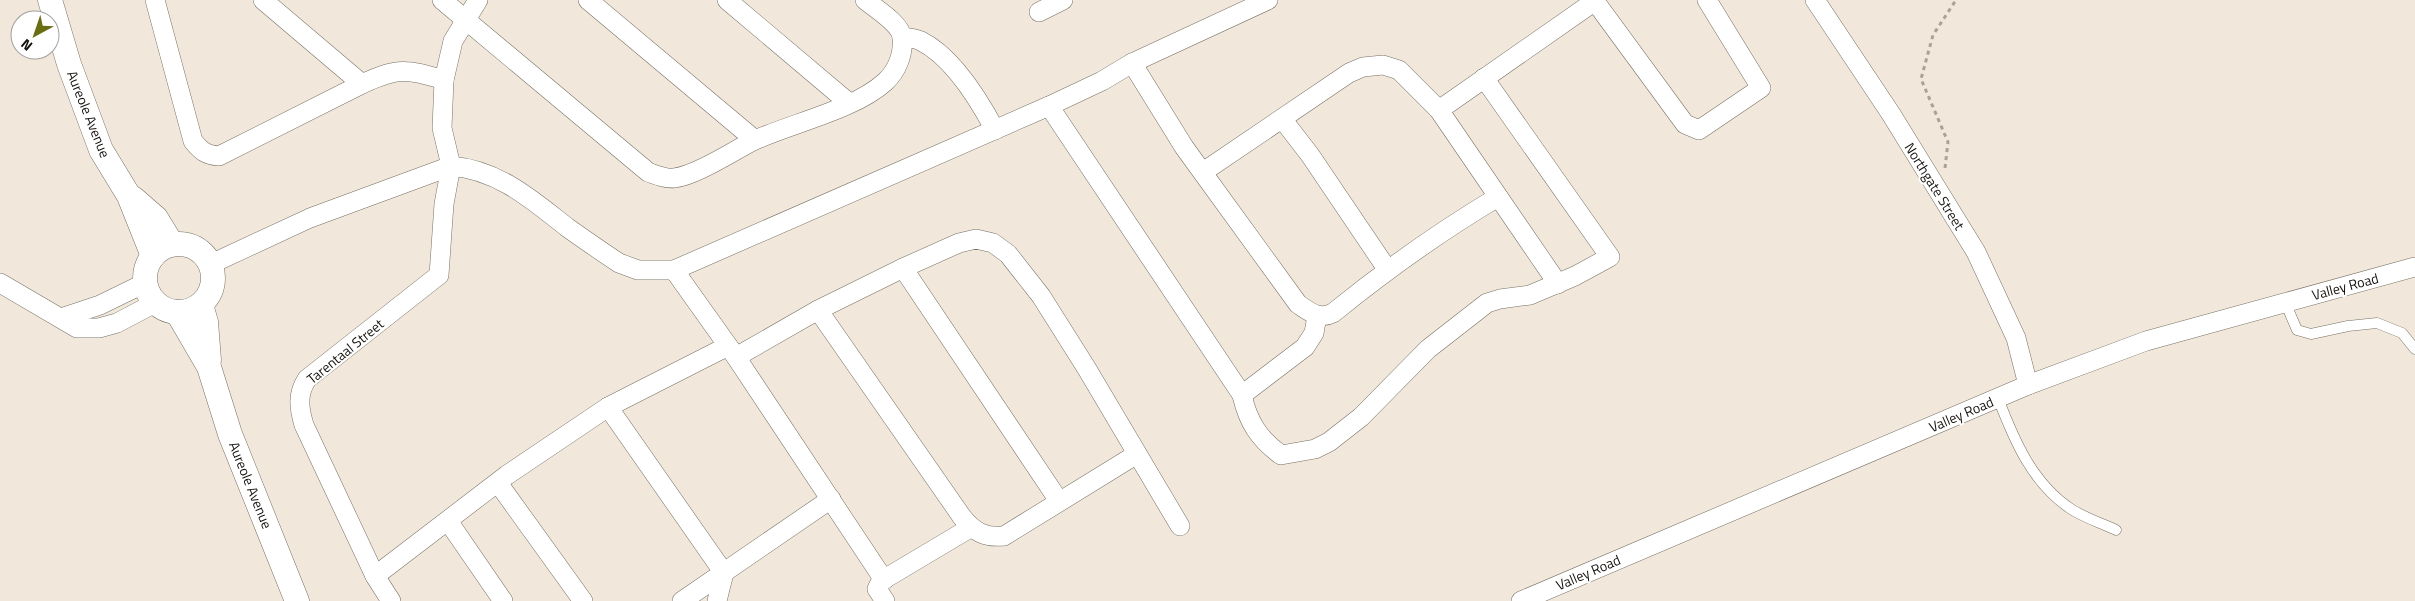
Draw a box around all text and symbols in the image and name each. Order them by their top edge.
north arrow [10,10,60,60]
text: N [16,34,37,57]
street label: Aureole Avenue [62,67,116,161]
street label: Northgate Street [1900,138,1970,234]
street label: Valley Road [2309,267,2381,305]
street label: Tarentaal Street [302,313,388,389]
street label: Valley Road [1925,391,1997,437]
street label: Aureole Avenue [224,438,278,532]
street label: Valley Road [1552,549,1624,595]

